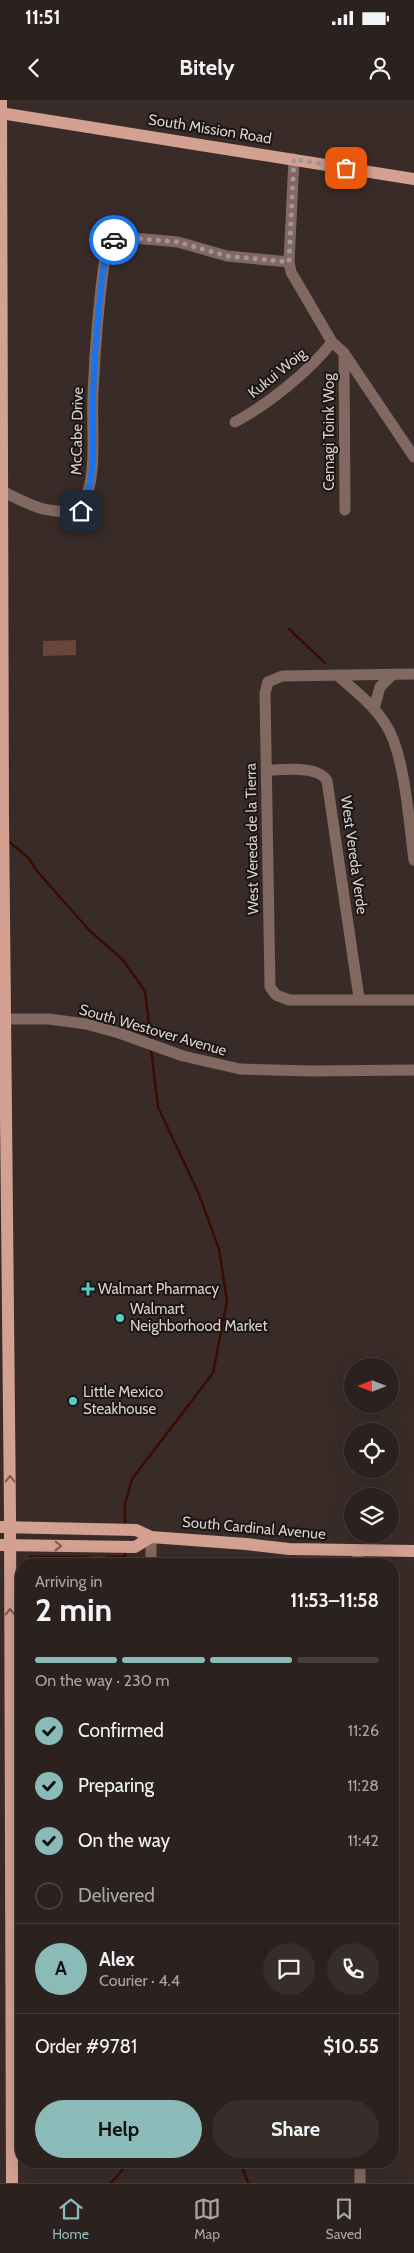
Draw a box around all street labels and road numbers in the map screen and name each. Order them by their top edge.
street label: South Mission Road [147,110,273,148]
street label: Kukui Woig [244,344,310,402]
street label: Cemagi Toink Wog [320,373,338,491]
street label: McCabe Drive [67,386,87,475]
street label: West Vereda de la Tierra [242,762,262,915]
street label: West Vereda Verde [337,795,371,916]
street label: South Westover Avenue [77,1000,229,1060]
street label: South Cardinal Avenue [181,1513,327,1543]

